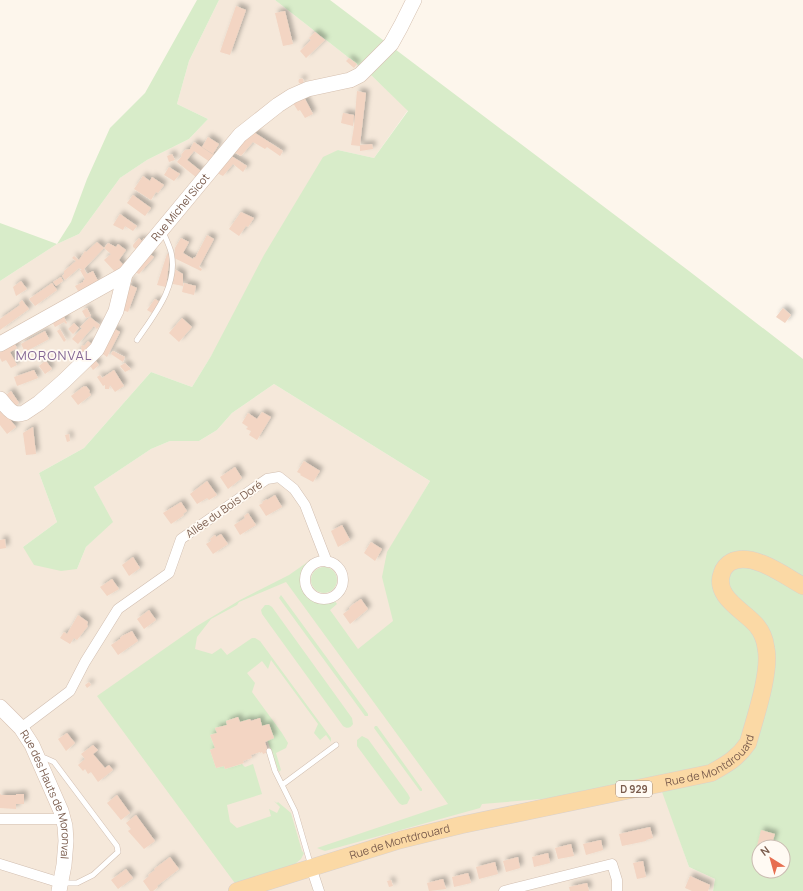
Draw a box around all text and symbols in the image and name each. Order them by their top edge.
street label: Rue Michel Sicot [147,170,212,244]
district label: MORONVAL [16,346,92,364]
street label: Allée du Bois Doré [182,476,266,541]
street label: Rue des Hauts de Moronval [17,727,74,860]
street label: Rue de Montdrouard [664,733,757,789]
road number: D 929 [616,781,652,797]
street label: Rue de Montdrouard [347,820,451,862]
north arrow [751,839,791,879]
text: N [757,842,772,859]

